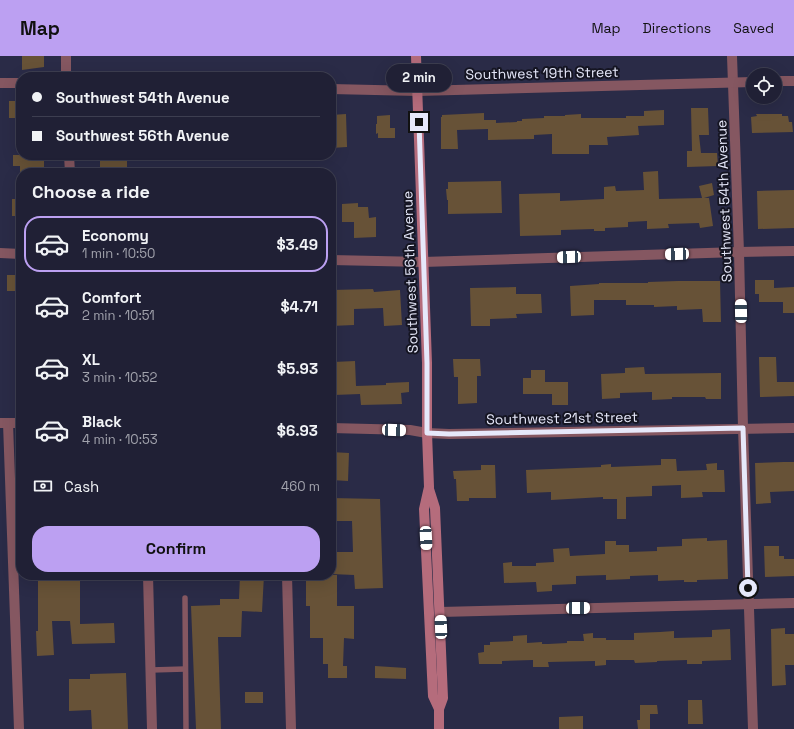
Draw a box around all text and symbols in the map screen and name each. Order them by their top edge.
text: Map [20,16,60,41]
text: Map [591,19,621,37]
text: Directions [643,19,711,37]
text: Saved [733,19,774,37]
street label: Southwest 19th Street [465,63,619,83]
callout: 2 min [386,64,452,92]
map controls [746,68,782,104]
button: locate [746,68,782,104]
text: 2 min [402,69,436,86]
text: Southwest 54th Avenue [56,88,230,107]
route end [410,113,428,131]
street label: Southwest 54th Avenue [712,120,736,282]
text: Southwest 56th Avenue [56,126,229,145]
text: Choose a ride [32,180,150,203]
street label: Southwest 56th Avenue [398,191,422,353]
icon: car [34,226,70,262]
text: Economy [82,226,149,245]
text: $3.49 [277,235,318,254]
text: 1 min · 10:50 [82,245,155,262]
car [665,248,689,260]
car [557,251,581,263]
icon: car [34,288,70,324]
text: Comfort [82,288,142,307]
text: $4.71 [280,297,318,316]
car [735,299,747,323]
text: 2 min · 10:51 [82,307,155,324]
icon: car [34,350,70,386]
text: XL [82,350,100,369]
text: $5.93 [277,359,318,378]
text: 3 min · 10:52 [82,369,157,386]
street label: Southwest 21st Street [486,408,638,428]
icon: car [34,412,70,448]
text: Black [82,412,122,431]
text: $6.93 [277,421,318,440]
car [382,424,406,436]
text: 4 min · 10:53 [82,431,158,448]
icon: cash [32,475,54,497]
text: Cash [64,477,99,496]
text: 460 m [281,478,320,495]
button: Confirm [32,526,320,572]
car [419,526,433,550]
route start [739,579,757,597]
car [566,602,590,614]
car [435,615,447,639]

